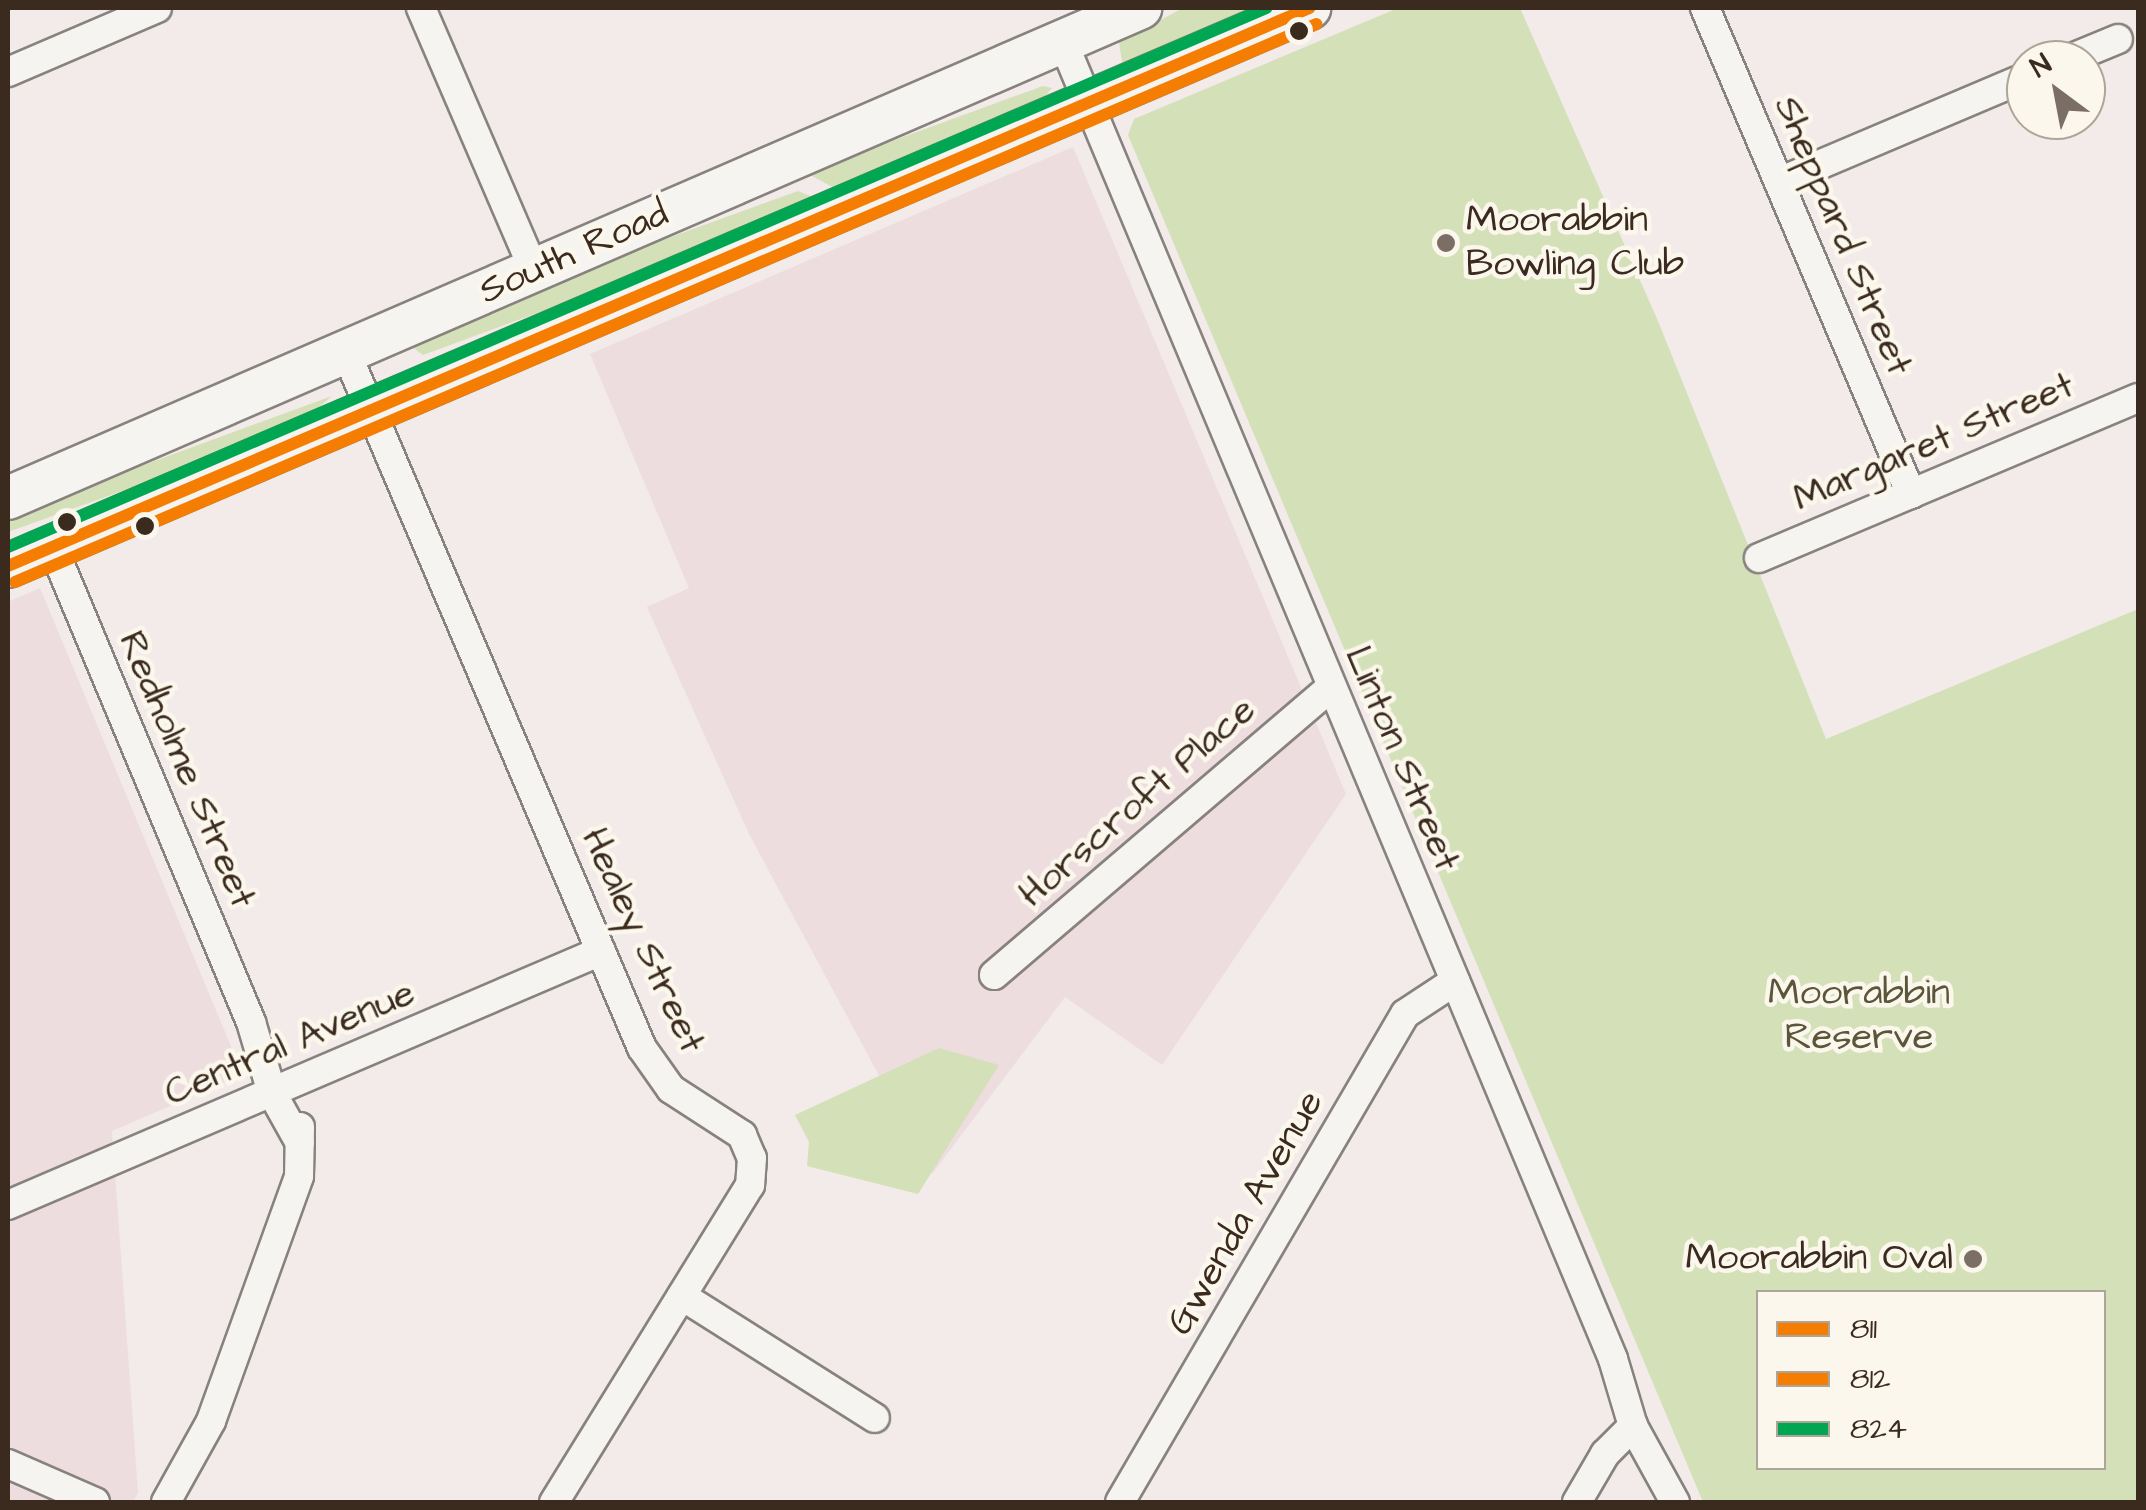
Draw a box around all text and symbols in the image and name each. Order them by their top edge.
unlabelled marker [1289,21,1309,41]
north arrow [2006,40,2106,140]
text: N [2023,45,2059,87]
street label: Sheppard Street [1763,90,1921,382]
street label: South Road [473,191,675,315]
place label: Moorabbin Bowling Club [1466,198,1684,288]
marker: Moorabbin Bowling Club [1435,232,1457,254]
street label: Margaret Street [1787,363,2081,523]
unlabelled marker [57,512,77,532]
unlabelled marker [135,516,155,536]
street label: Redholme Street [107,625,265,915]
street label: Linton Street [1333,640,1469,878]
street label: Horscroft Place [1011,688,1265,918]
street label: Healey Street [570,821,714,1061]
street label: Central Avenue [158,971,422,1117]
park label: Moorabbin Reserve [1768,971,1950,1060]
street label: Gwenda Avenue [1158,1083,1334,1343]
place label: Moorabbin Oval [1685,1236,1953,1282]
marker: Moorabbin Oval [1962,1248,1984,1270]
legend [1756,1290,2106,1470]
text: 811 [1850,1308,1877,1350]
text: 812 [1850,1358,1890,1400]
text: 824 [1850,1408,1907,1450]

